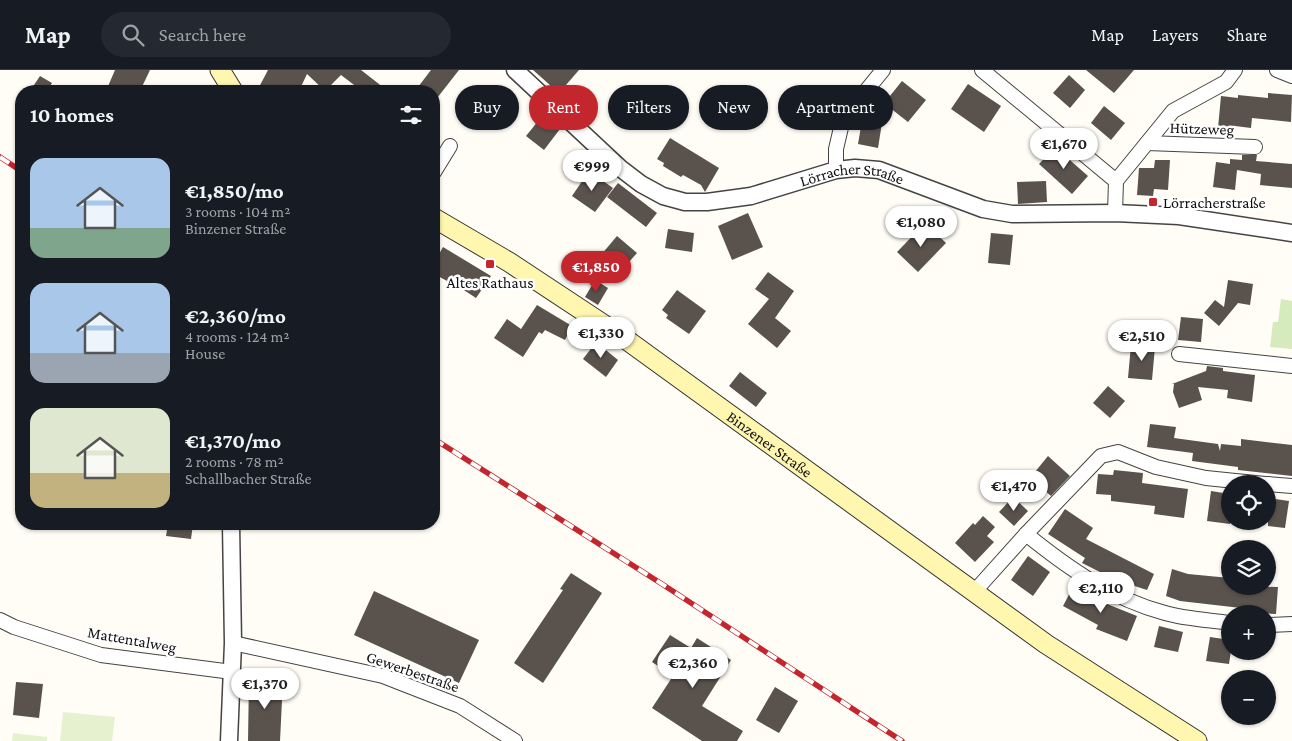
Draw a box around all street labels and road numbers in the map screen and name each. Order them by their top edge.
street label: Hützeweg [1169,119,1235,139]
street label: Lörracher Straße [798,160,906,190]
street label: Binzener Straße [724,408,816,481]
street label: Mattentalweg [86,623,178,657]
street label: Gewerbestraße [364,648,461,695]

